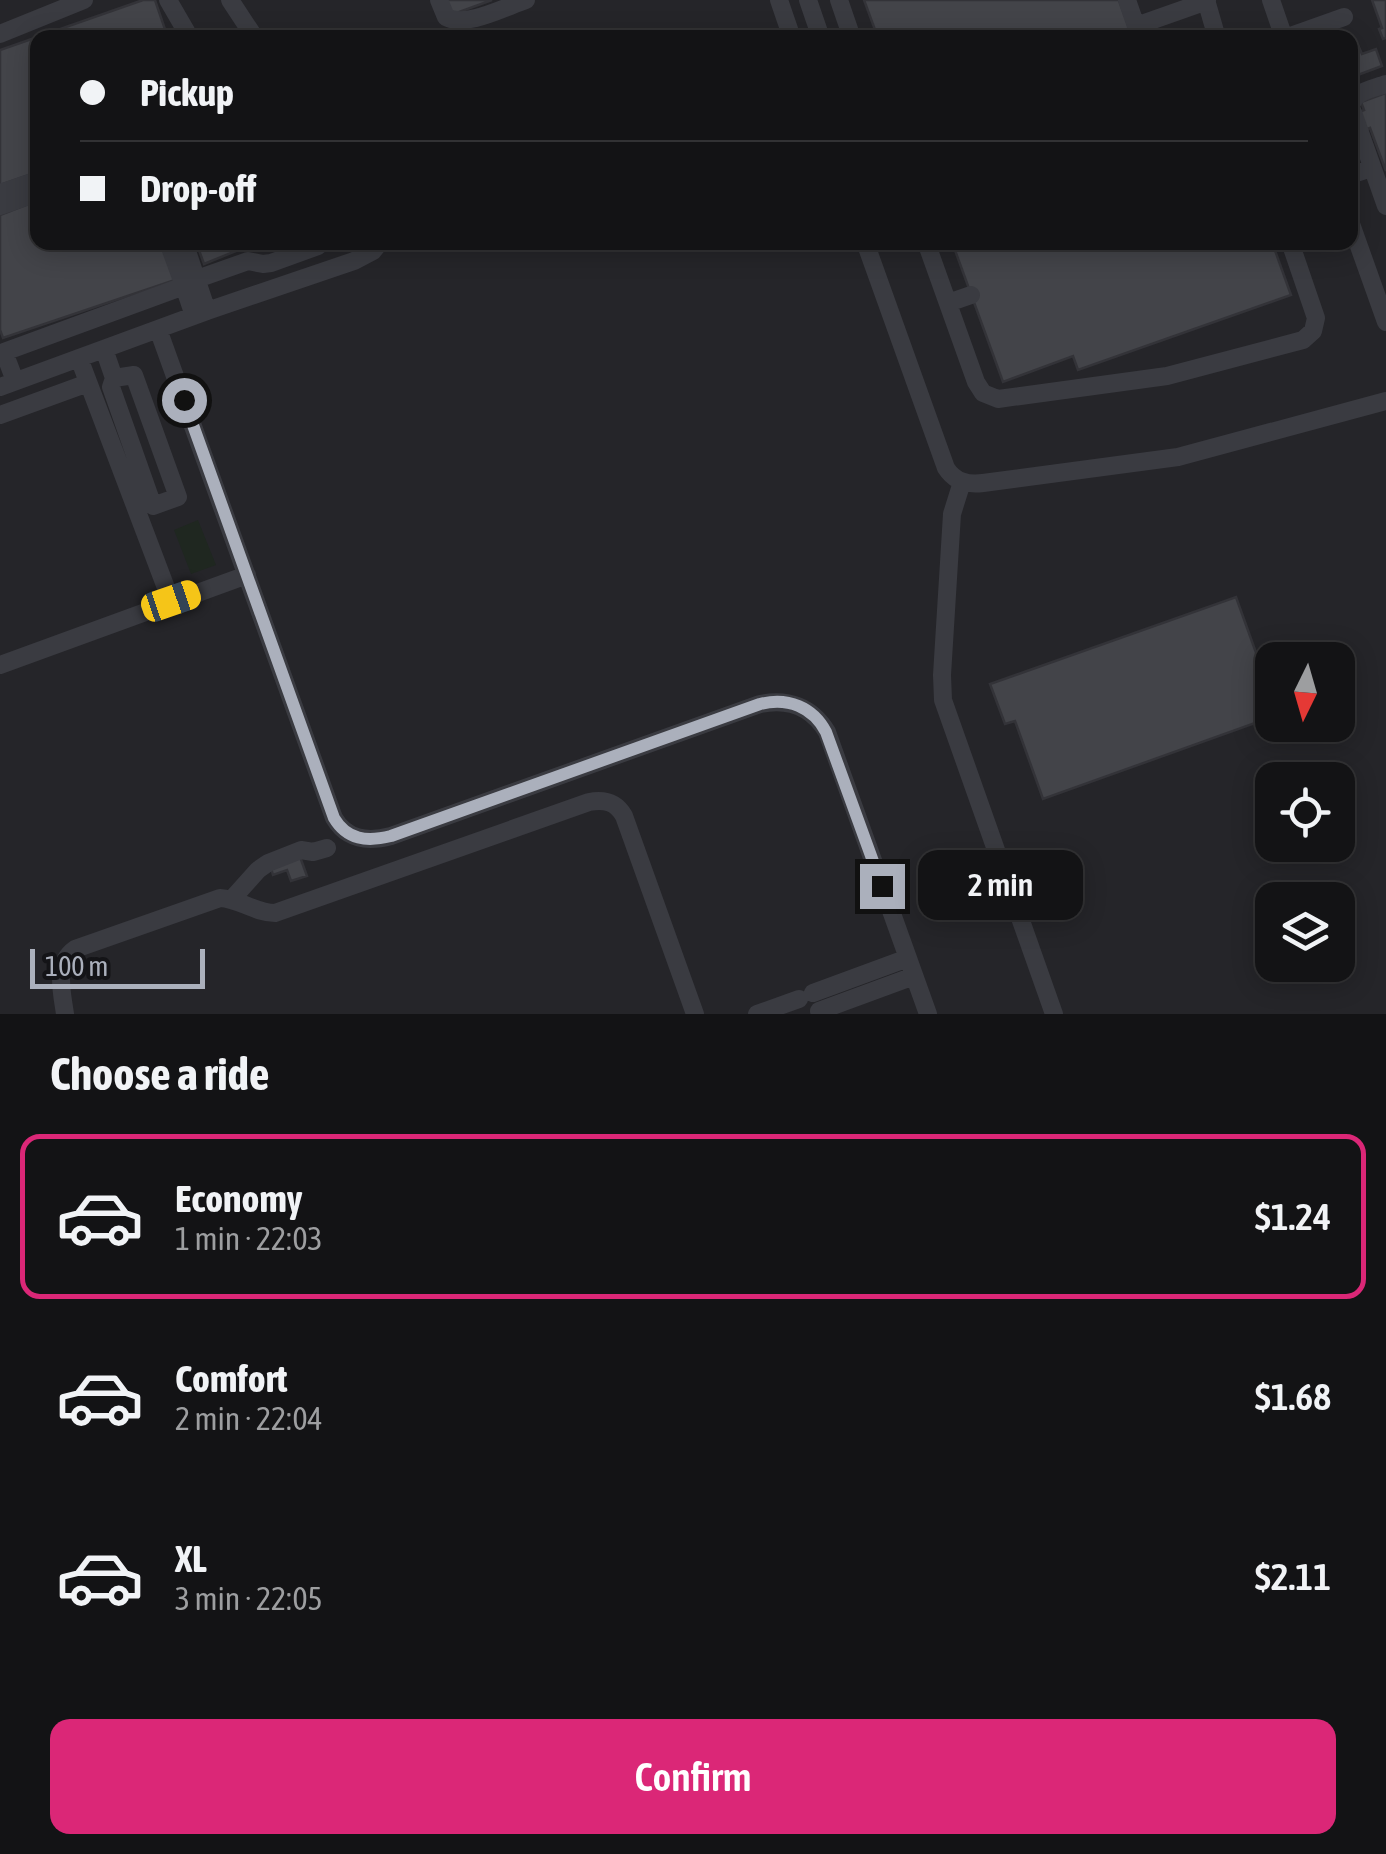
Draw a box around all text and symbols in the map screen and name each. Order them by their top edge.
text: Pickup [140,71,234,114]
text: Drop-off [140,167,256,210]
route start [162,378,207,423]
car [138,577,204,625]
north arrow [1255,642,1355,742]
map controls [1255,642,1355,982]
button: locate [1255,762,1355,862]
callout: 2 min [917,851,1082,921]
route end [860,864,905,909]
text: 2 min [968,866,1033,903]
button: layers [1255,882,1355,982]
scale bar [30,944,205,988]
text: 100 m [45,950,108,982]
text: Choose a ride [50,1048,269,1100]
icon: car [55,1172,145,1262]
text: Economy [175,1177,302,1220]
text: $1.24 [1255,1195,1331,1238]
text: 1 min · 22:03 [175,1220,322,1257]
icon: car [55,1352,145,1442]
text: Comfort [175,1357,287,1400]
text: $1.68 [1255,1375,1331,1418]
text: 2 min · 22:04 [175,1400,322,1437]
icon: car [55,1532,145,1622]
text: XL [175,1537,207,1580]
text: $2.11 [1255,1555,1331,1598]
text: 3 min · 22:05 [175,1580,322,1617]
button: Confirm [50,1719,1336,1834]

